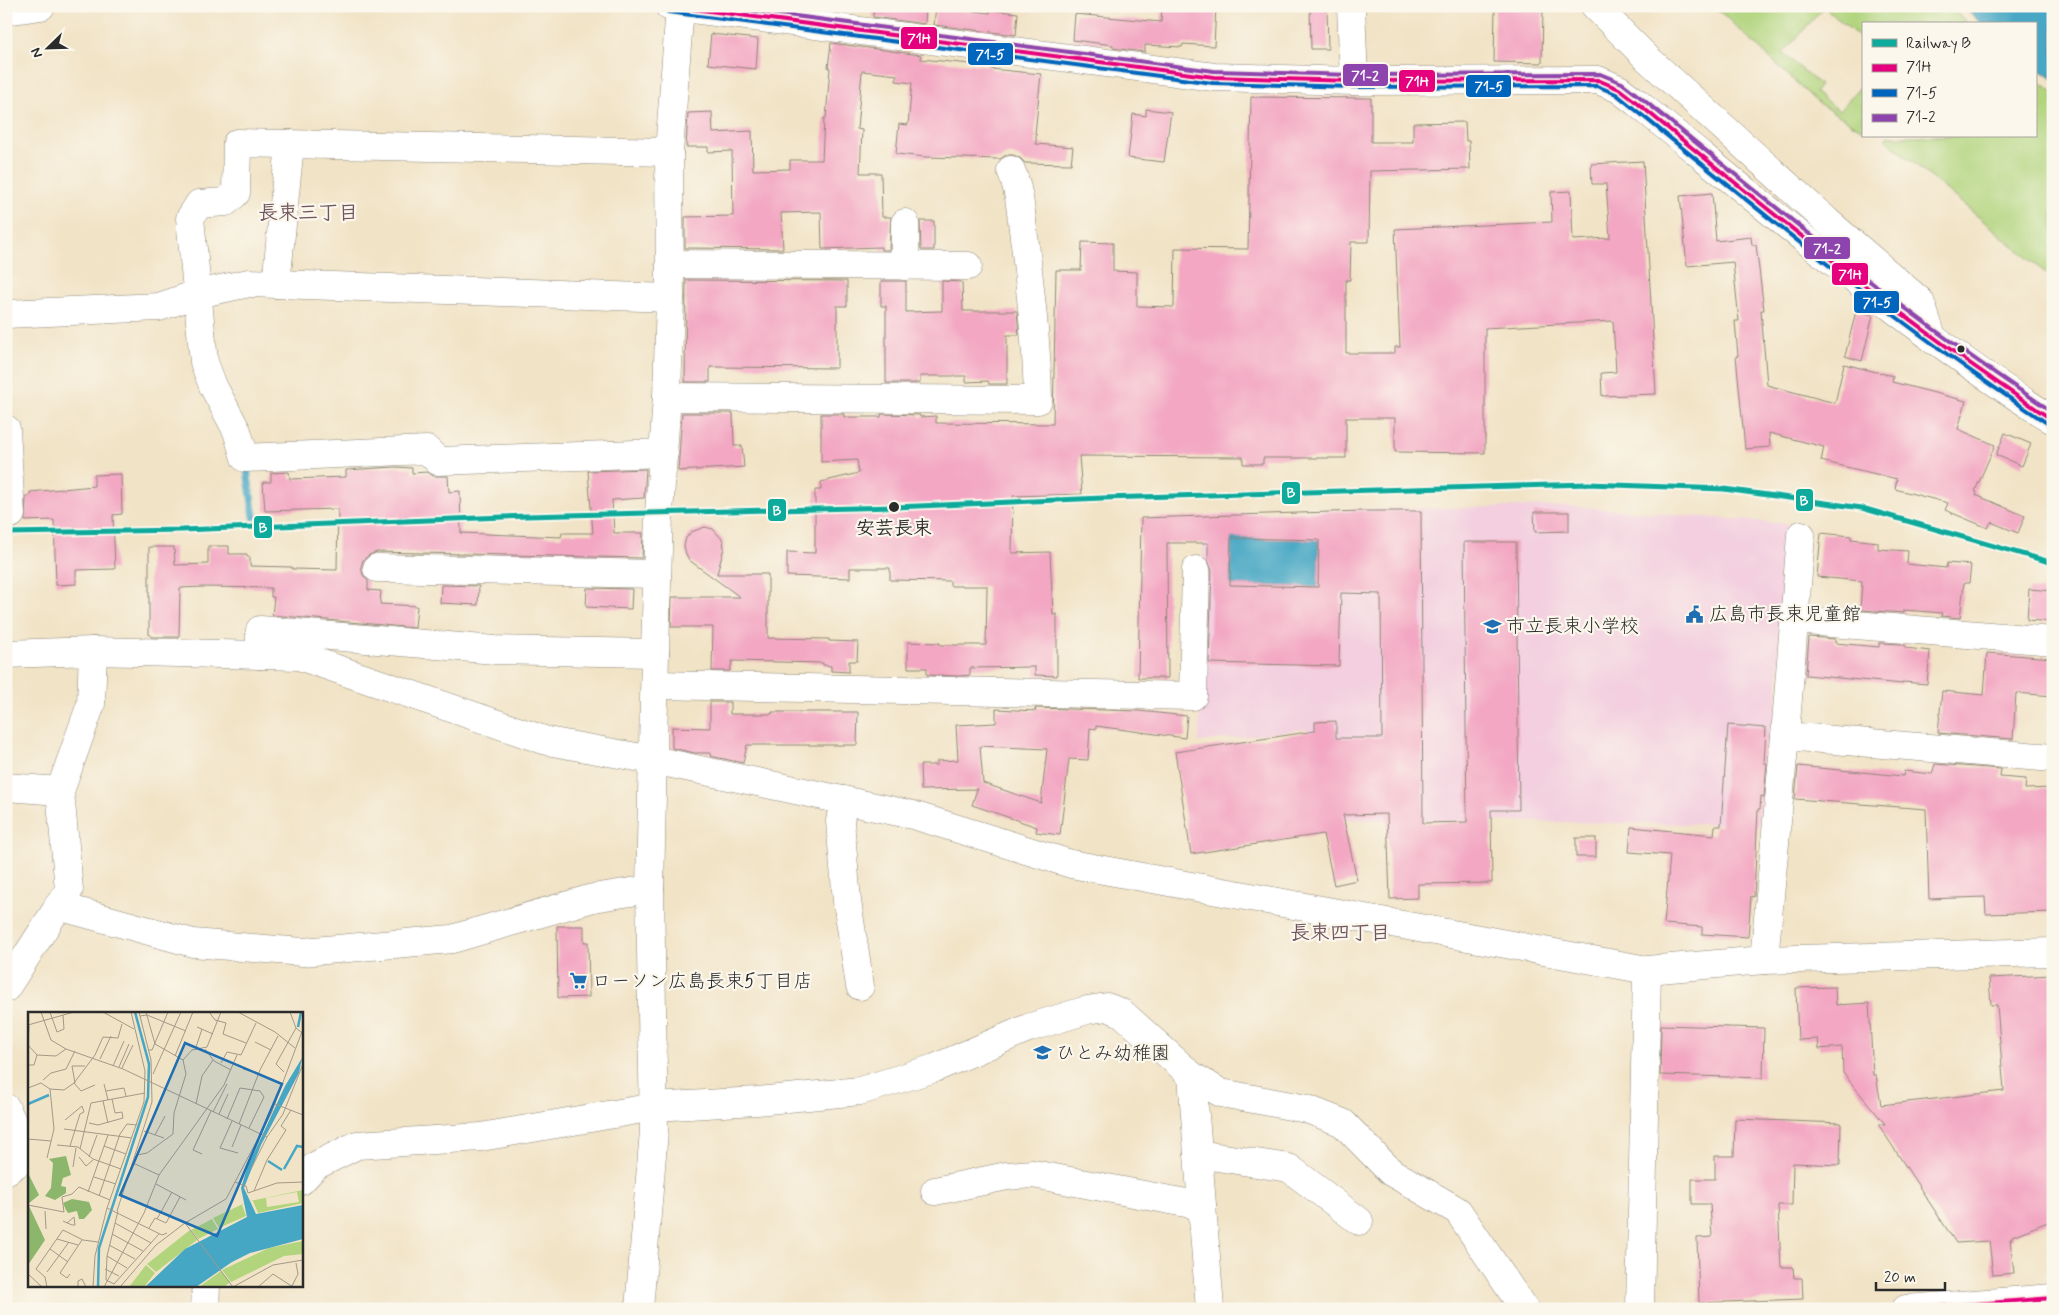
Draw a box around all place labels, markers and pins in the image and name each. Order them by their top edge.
unlabelled marker [1956,344,1966,354]
marker: 安芸長束 [887,500,901,514]
place label: 安芸長束 [856,516,932,541]
place label: 広島市長束児童館 [1709,602,1861,627]
public building icon: 広島市長束児童館 [1685,604,1705,624]
place label: 市立長束小学校 [1506,614,1639,639]
school or university icon: 市立長束小学校 [1482,616,1502,636]
place label: ローソン広島長束5丁目店 [592,969,812,994]
supermarket icon: ローソン広島長束5丁目店 [568,971,588,991]
place label: ひとみ幼稚園 [1056,1041,1170,1066]
school or university icon: ひとみ幼稚園 [1032,1043,1052,1063]

